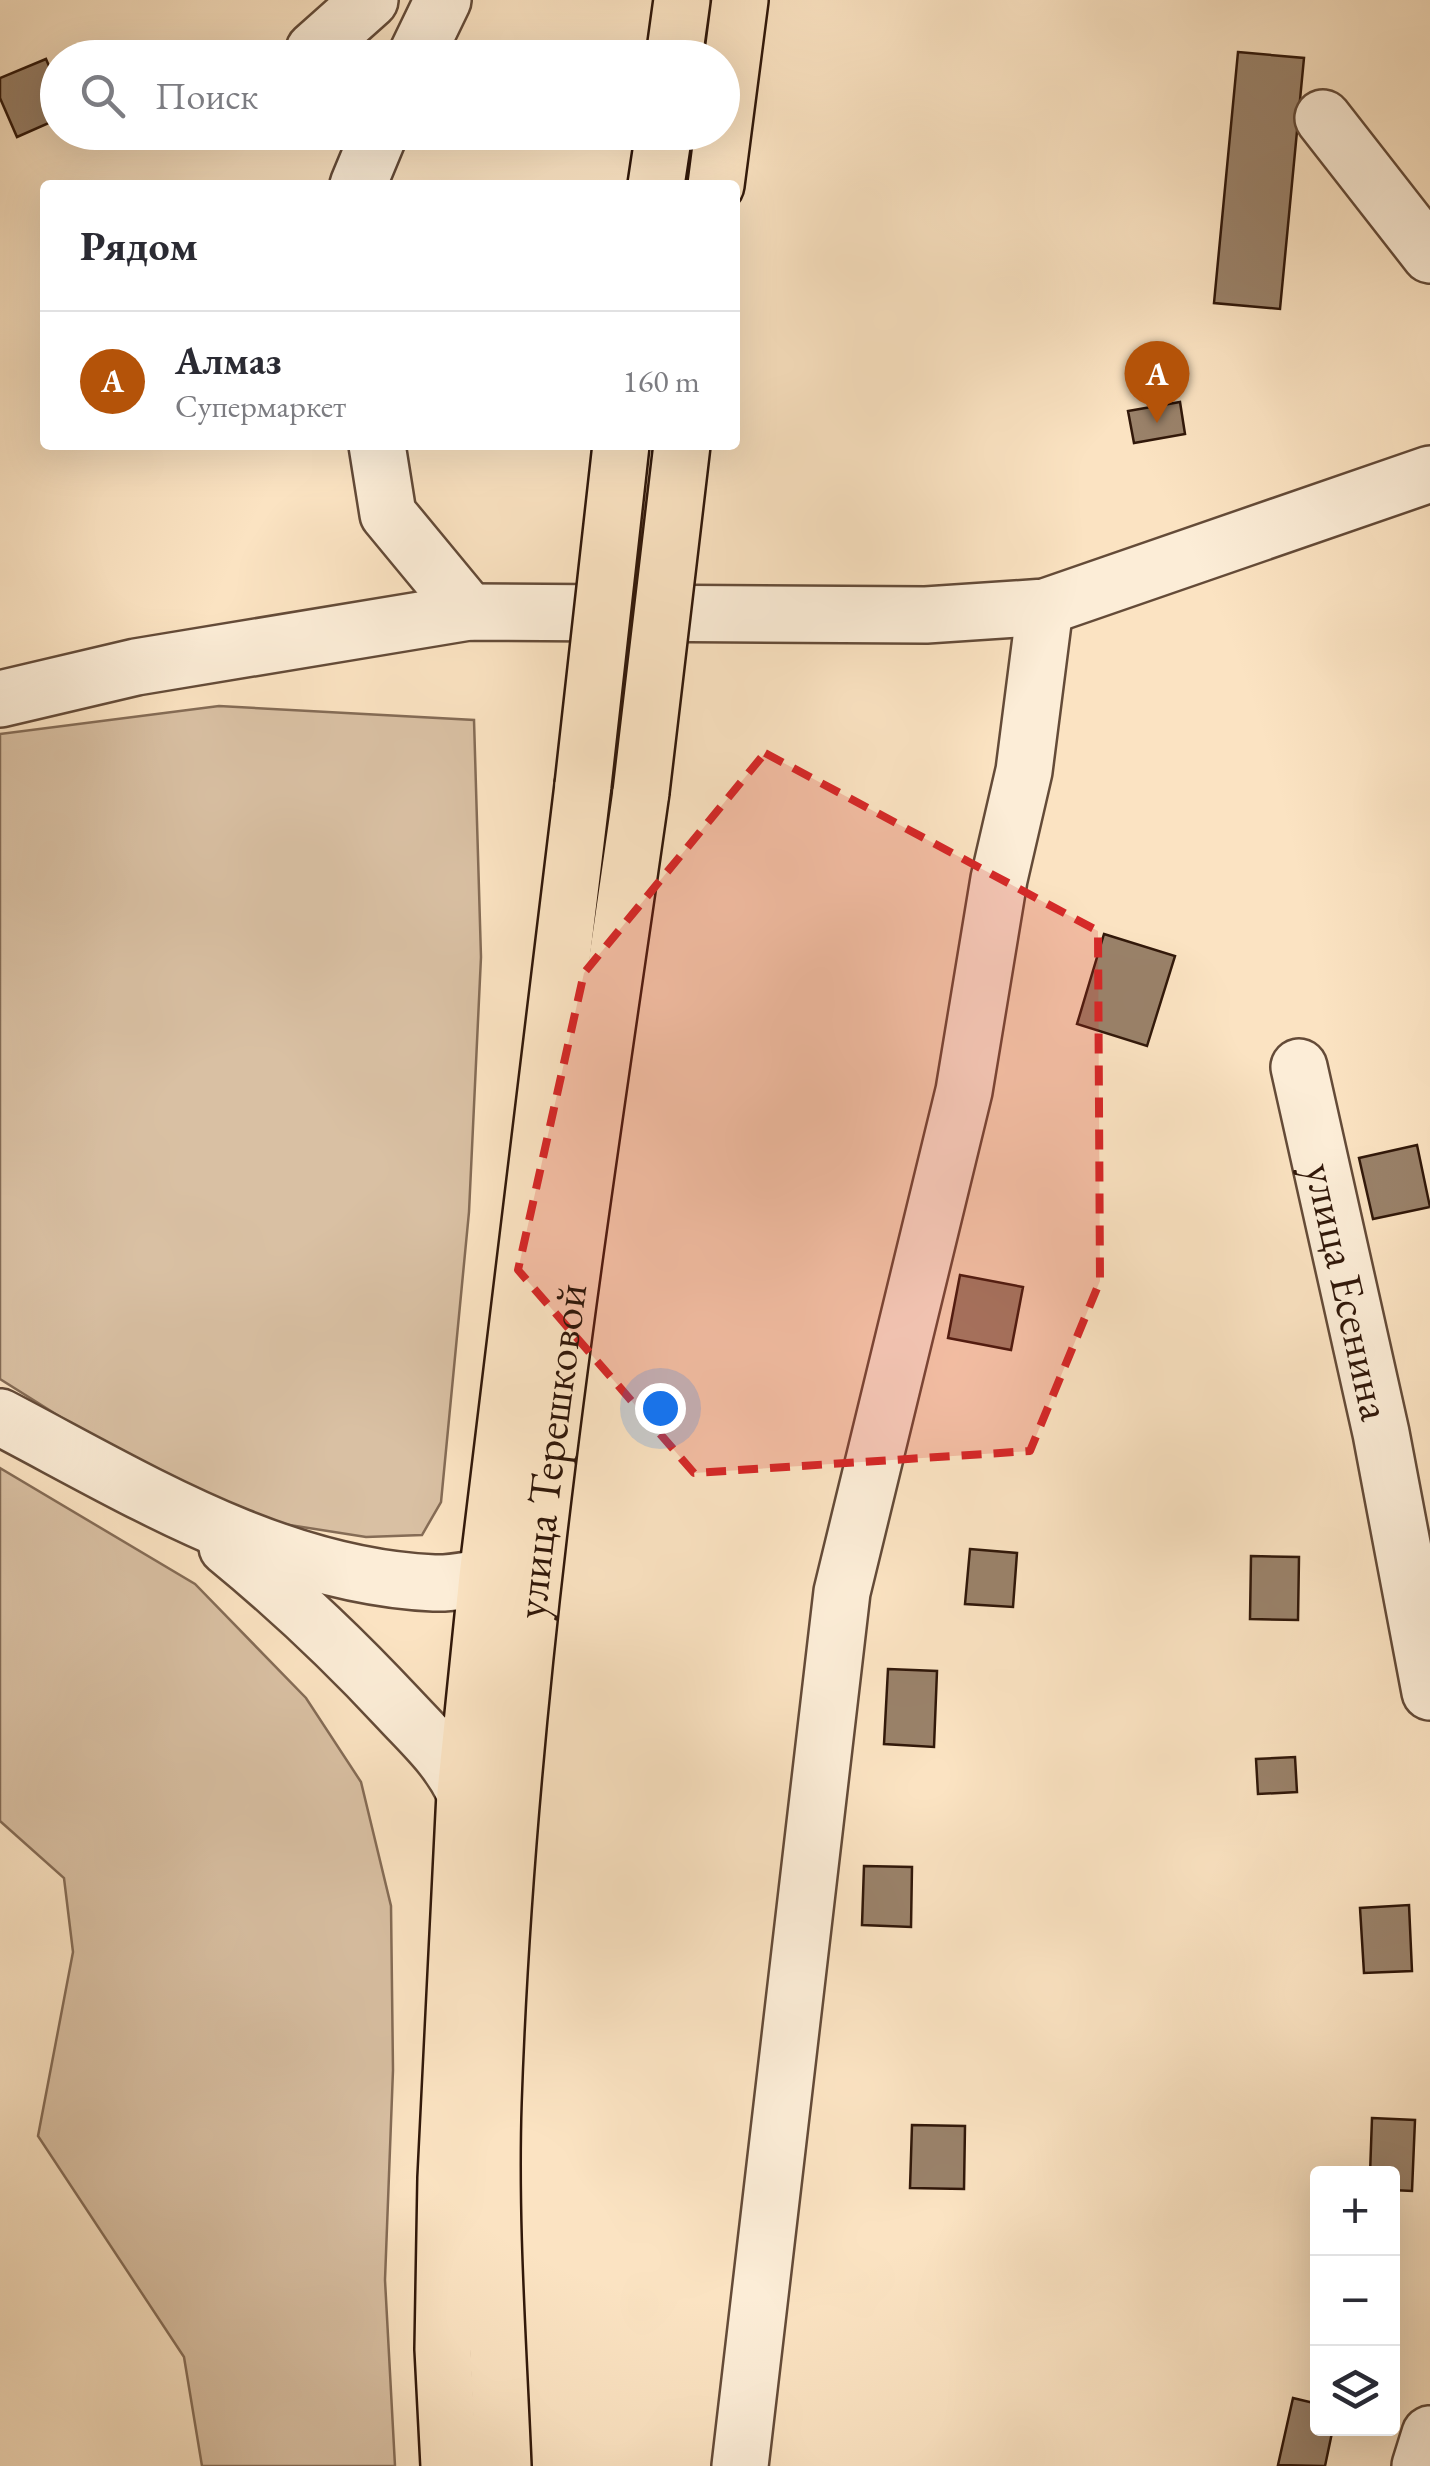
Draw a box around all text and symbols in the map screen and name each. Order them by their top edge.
search box [40,40,740,150]
icon: search [75,68,130,123]
text: Поиск [155,71,258,120]
text: Рядом [80,218,198,273]
text: Алмаз [175,336,282,385]
pin: A [1124,340,1190,423]
text: A [101,360,124,402]
text: 160 m [623,360,700,402]
text: Супермаркет [175,385,346,427]
street label: улица Есенина [1292,1157,1406,1426]
street label: улица Терешковой [500,1280,599,1621]
your location [635,1383,686,1434]
map controls [1310,2166,1400,2436]
button: + [1310,2166,1400,2256]
button: − [1310,2256,1400,2346]
button: layers [1310,2346,1400,2436]

